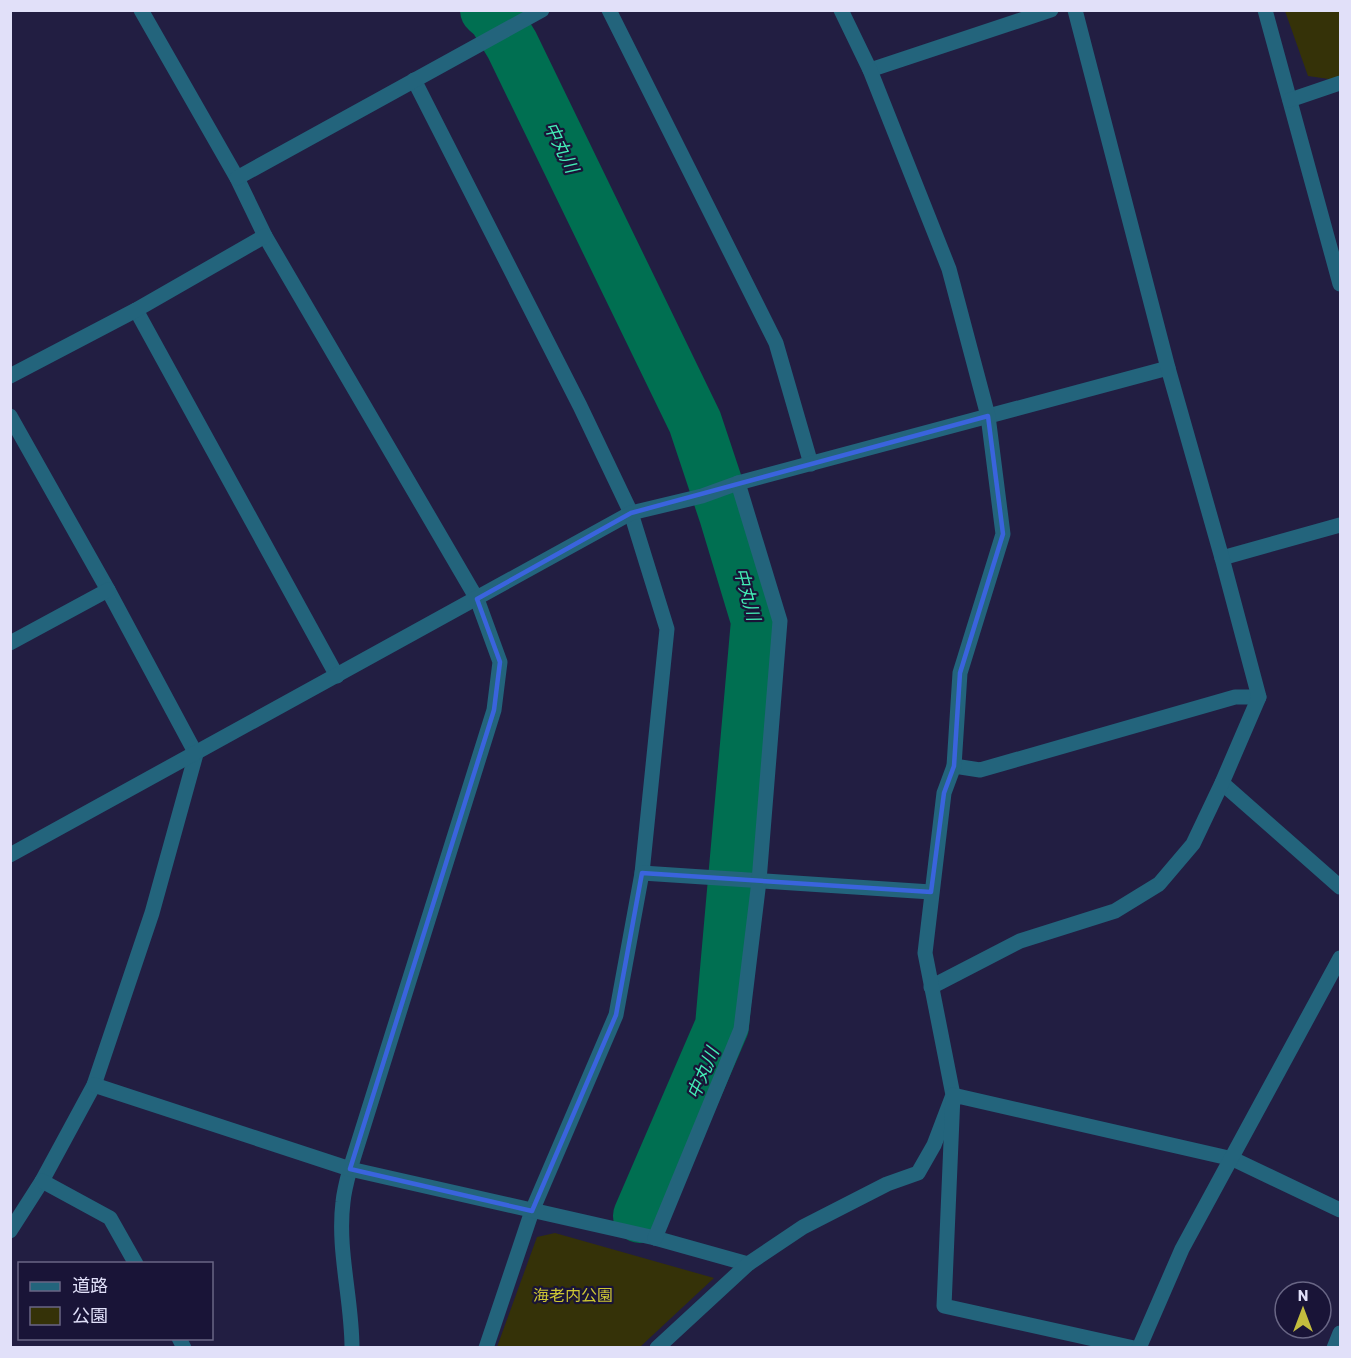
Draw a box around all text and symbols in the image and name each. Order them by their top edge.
water label: 中丸川 [540,118,585,178]
water label: 中丸川 [730,565,766,625]
water label: 中丸川 [681,1042,723,1102]
legend [18,1262,213,1340]
text: 道路 [72,1274,108,1296]
north arrow [1273,1280,1333,1340]
park label: 海老内公園 [533,1285,613,1304]
text: N [1298,1285,1308,1304]
text: 公園 [72,1304,108,1326]

